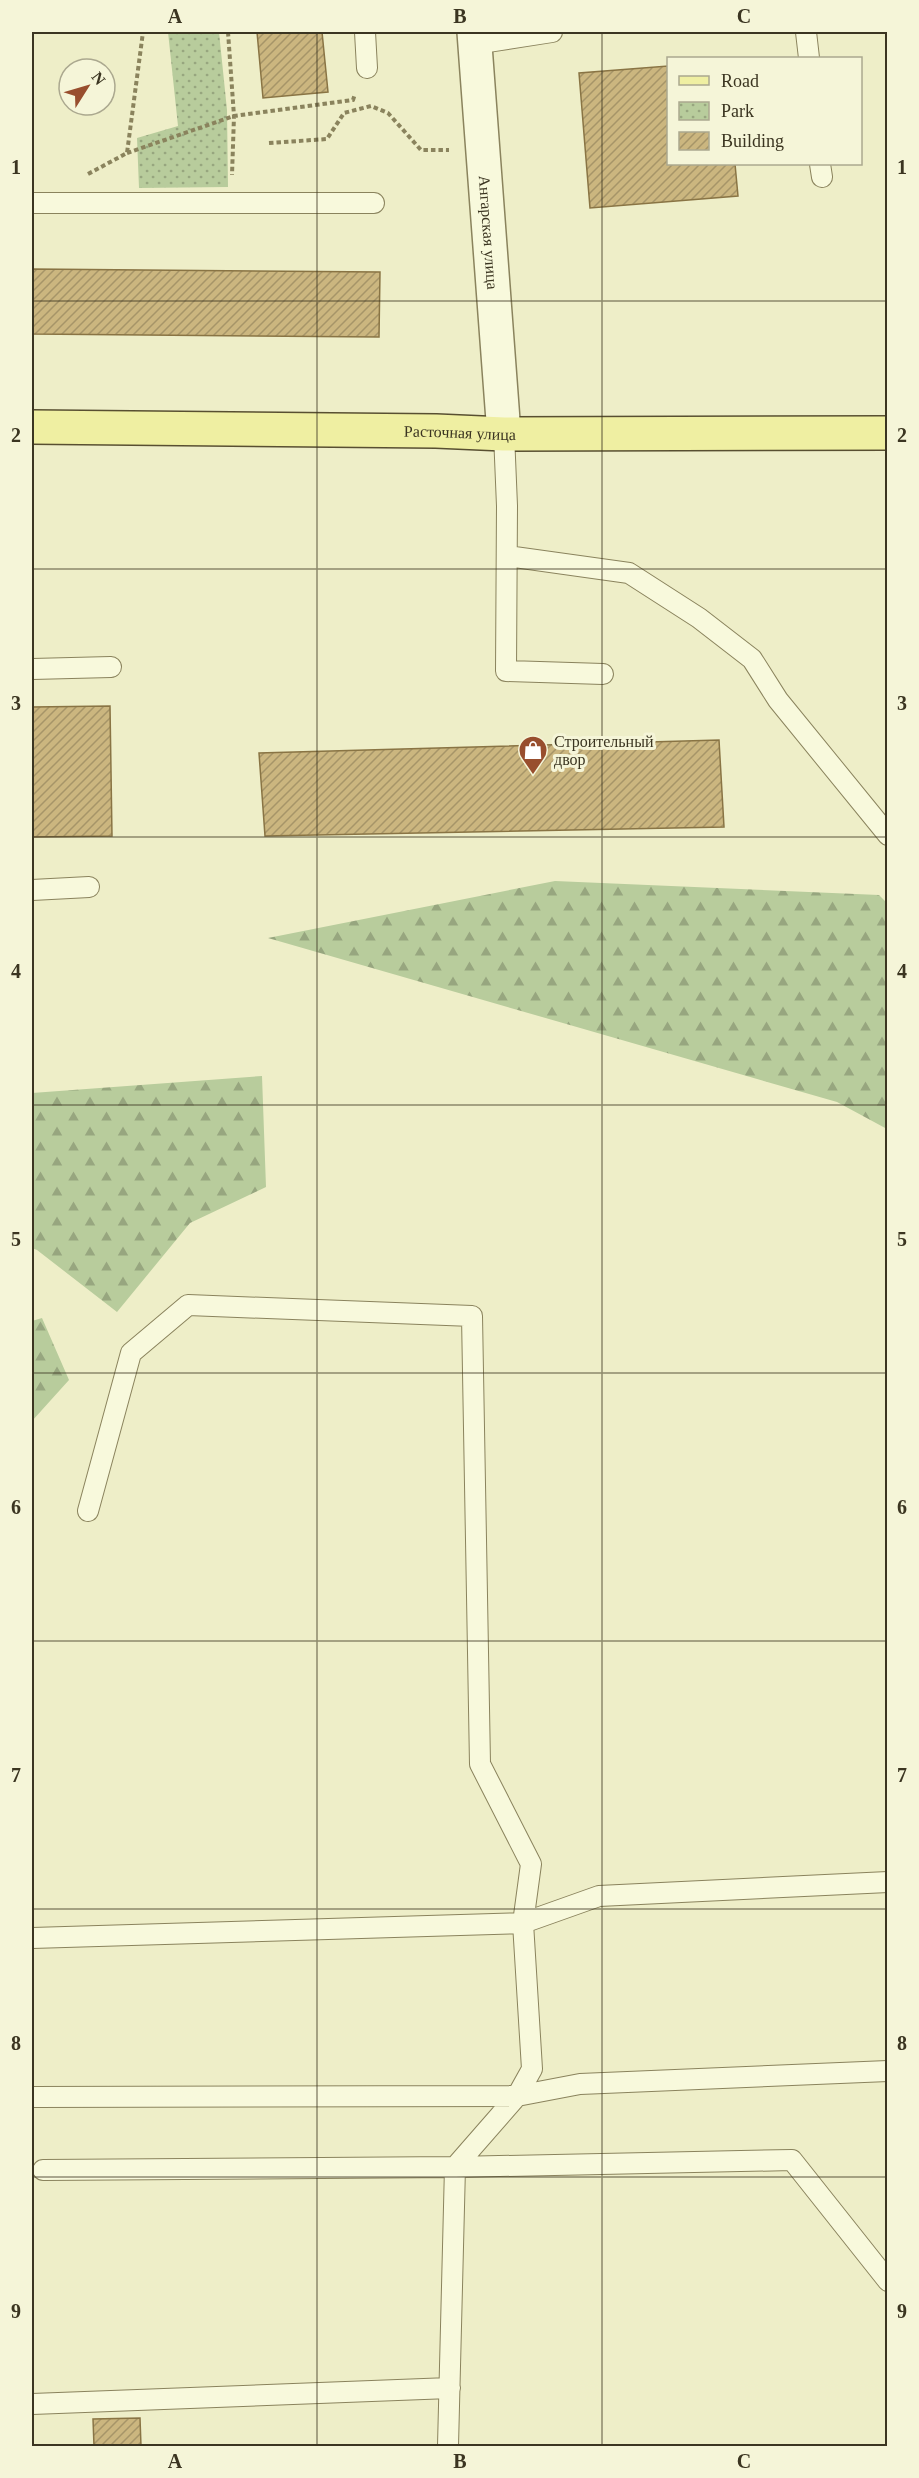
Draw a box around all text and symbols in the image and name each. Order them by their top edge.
text: A [168,5,183,27]
text: B [453,5,467,27]
text: C [737,5,751,27]
north arrow [57,57,117,117]
legend [667,57,862,165]
text: N [88,69,109,88]
text: Road [721,71,759,91]
text: Park [721,101,754,121]
text: Building [721,131,784,151]
text: 1 [11,156,21,178]
text: 1 [897,156,907,178]
street label: Ангарская улица [476,175,502,290]
street label: Расточная улица [404,422,516,444]
text: 2 [11,424,21,446]
text: 2 [897,424,907,446]
text: 3 [11,692,21,714]
text: 3 [897,692,907,714]
place label: Строительный двор [554,733,654,769]
shop icon: Строительный двор [517,734,549,776]
text: 4 [11,960,21,982]
text: 4 [897,960,907,982]
text: 5 [11,1228,21,1250]
text: 5 [897,1228,907,1250]
text: 6 [11,1496,21,1518]
text: 6 [897,1496,907,1518]
text: 7 [11,1764,21,1786]
text: 7 [897,1764,907,1786]
text: 8 [11,2032,21,2054]
text: 8 [897,2032,907,2054]
text: 9 [11,2300,21,2322]
text: 9 [897,2300,907,2322]
text: A [168,2450,183,2472]
text: B [453,2450,467,2472]
text: C [737,2450,751,2472]

